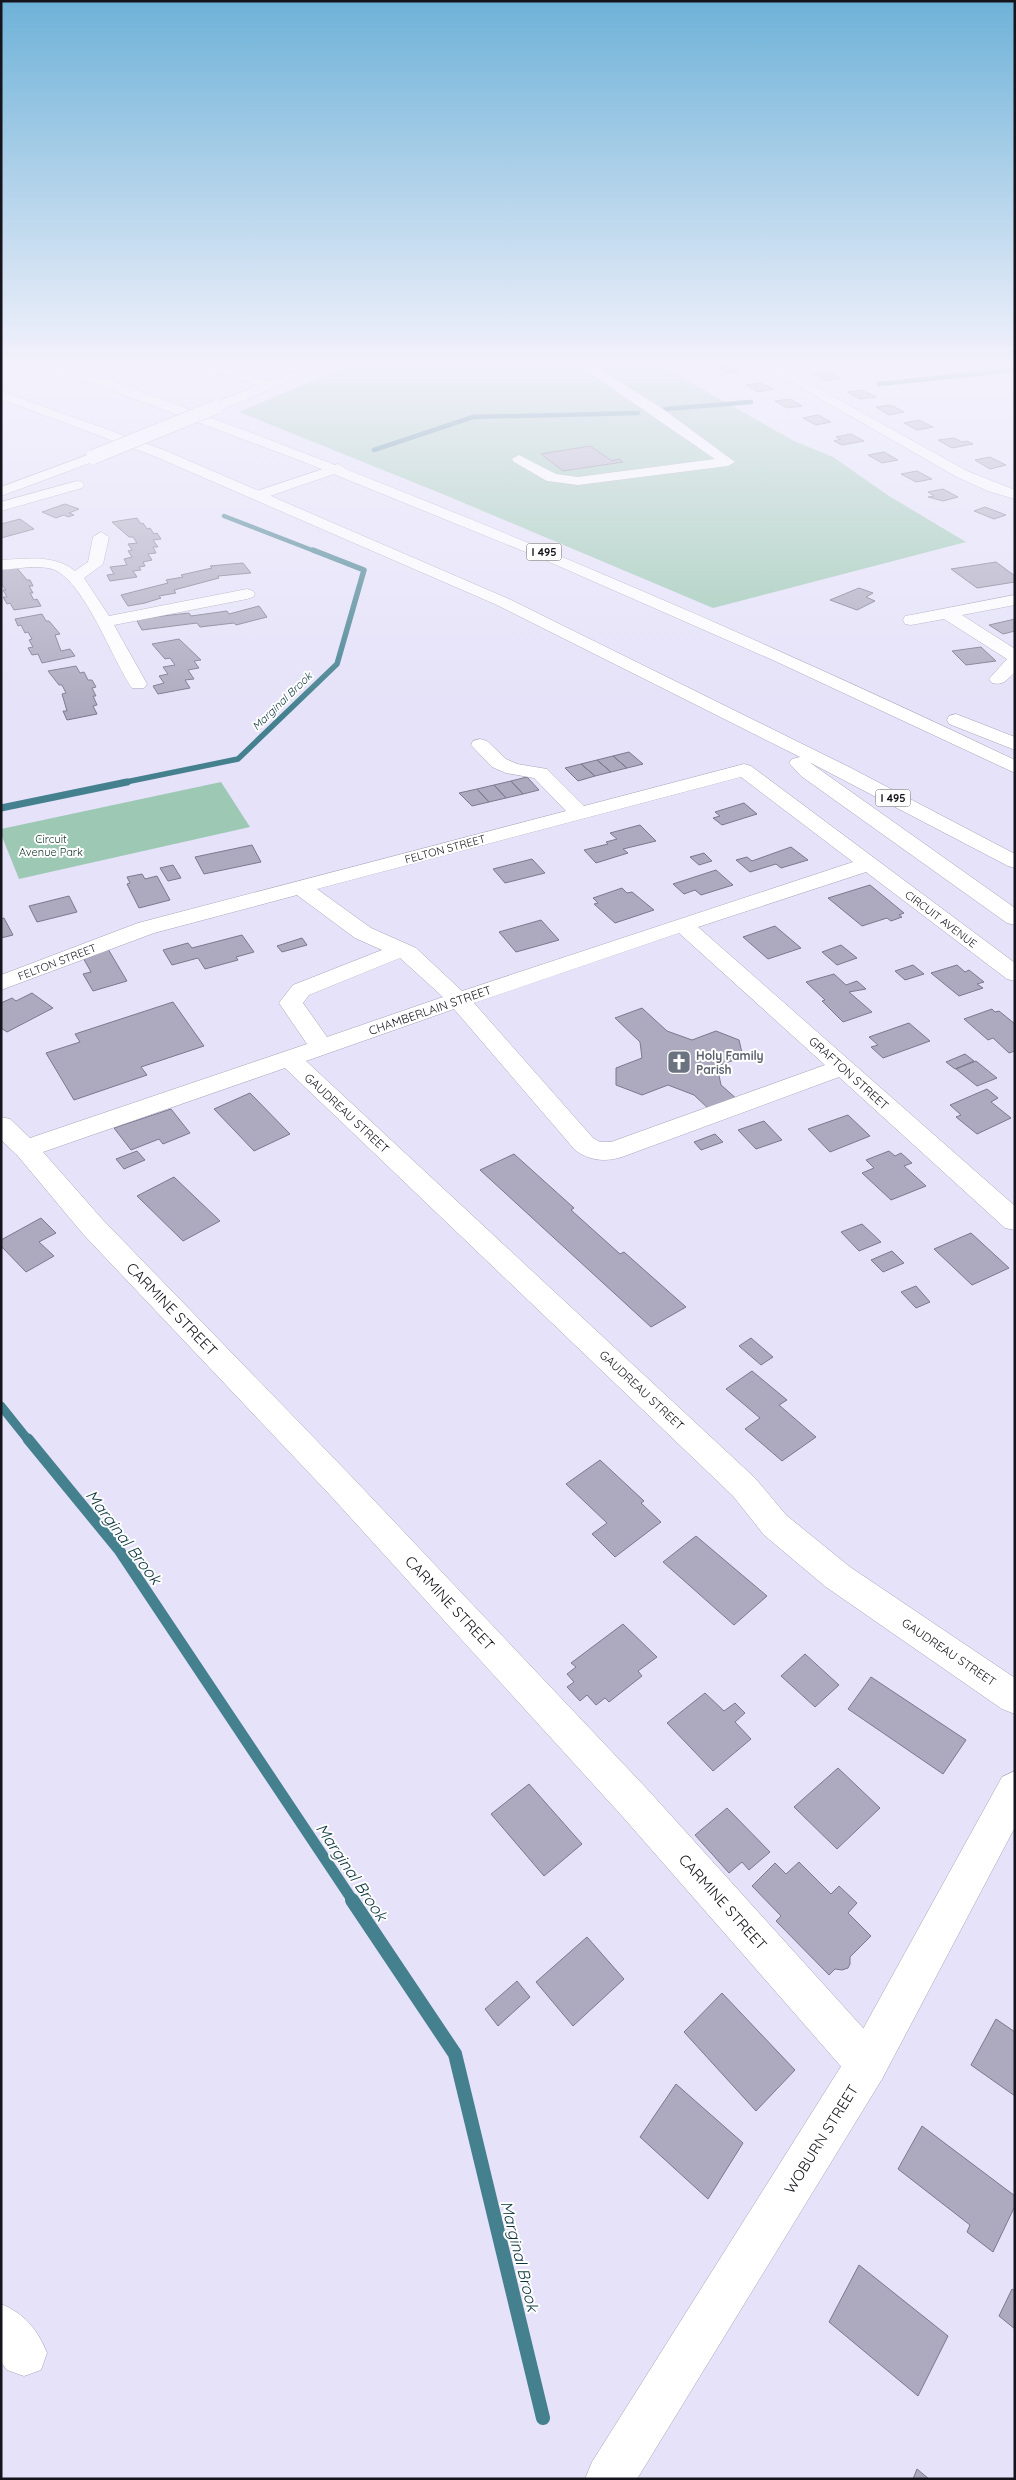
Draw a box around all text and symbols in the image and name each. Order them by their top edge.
road number: I 495 [526,544,562,560]
water label: Marginal Brook [249,668,316,733]
road number: I 495 [876,790,910,806]
street label: FELTON STREET [403,831,487,866]
park label: Circuit Avenue Park [19,832,83,859]
street label: CIRCUIT AVENUE [902,887,980,951]
street label: FELTON STREET [16,940,99,983]
street label: CHAMBERLAIN STREET [367,982,493,1038]
street label: GRAFTON STREET [806,1033,892,1113]
place label: Holy Family Parish [696,1048,764,1077]
church icon: Holy Family Parish [666,1049,692,1075]
street label: GAUDREAU STREET [302,1070,392,1156]
street label: CARMINE STREET [122,1258,222,1360]
street label: GAUDREAU STREET [597,1347,687,1433]
water label: Marginal Brook [82,1486,167,1589]
street label: CARMINE STREET [401,1552,499,1654]
street label: GAUDREAU STREET [899,1615,999,1689]
water label: Marginal Brook [312,1819,393,1926]
street label: CARMINE STREET [675,1850,771,1954]
street label: WOBURN STREET [780,2081,862,2197]
water label: Marginal Brook [497,2199,544,2315]

